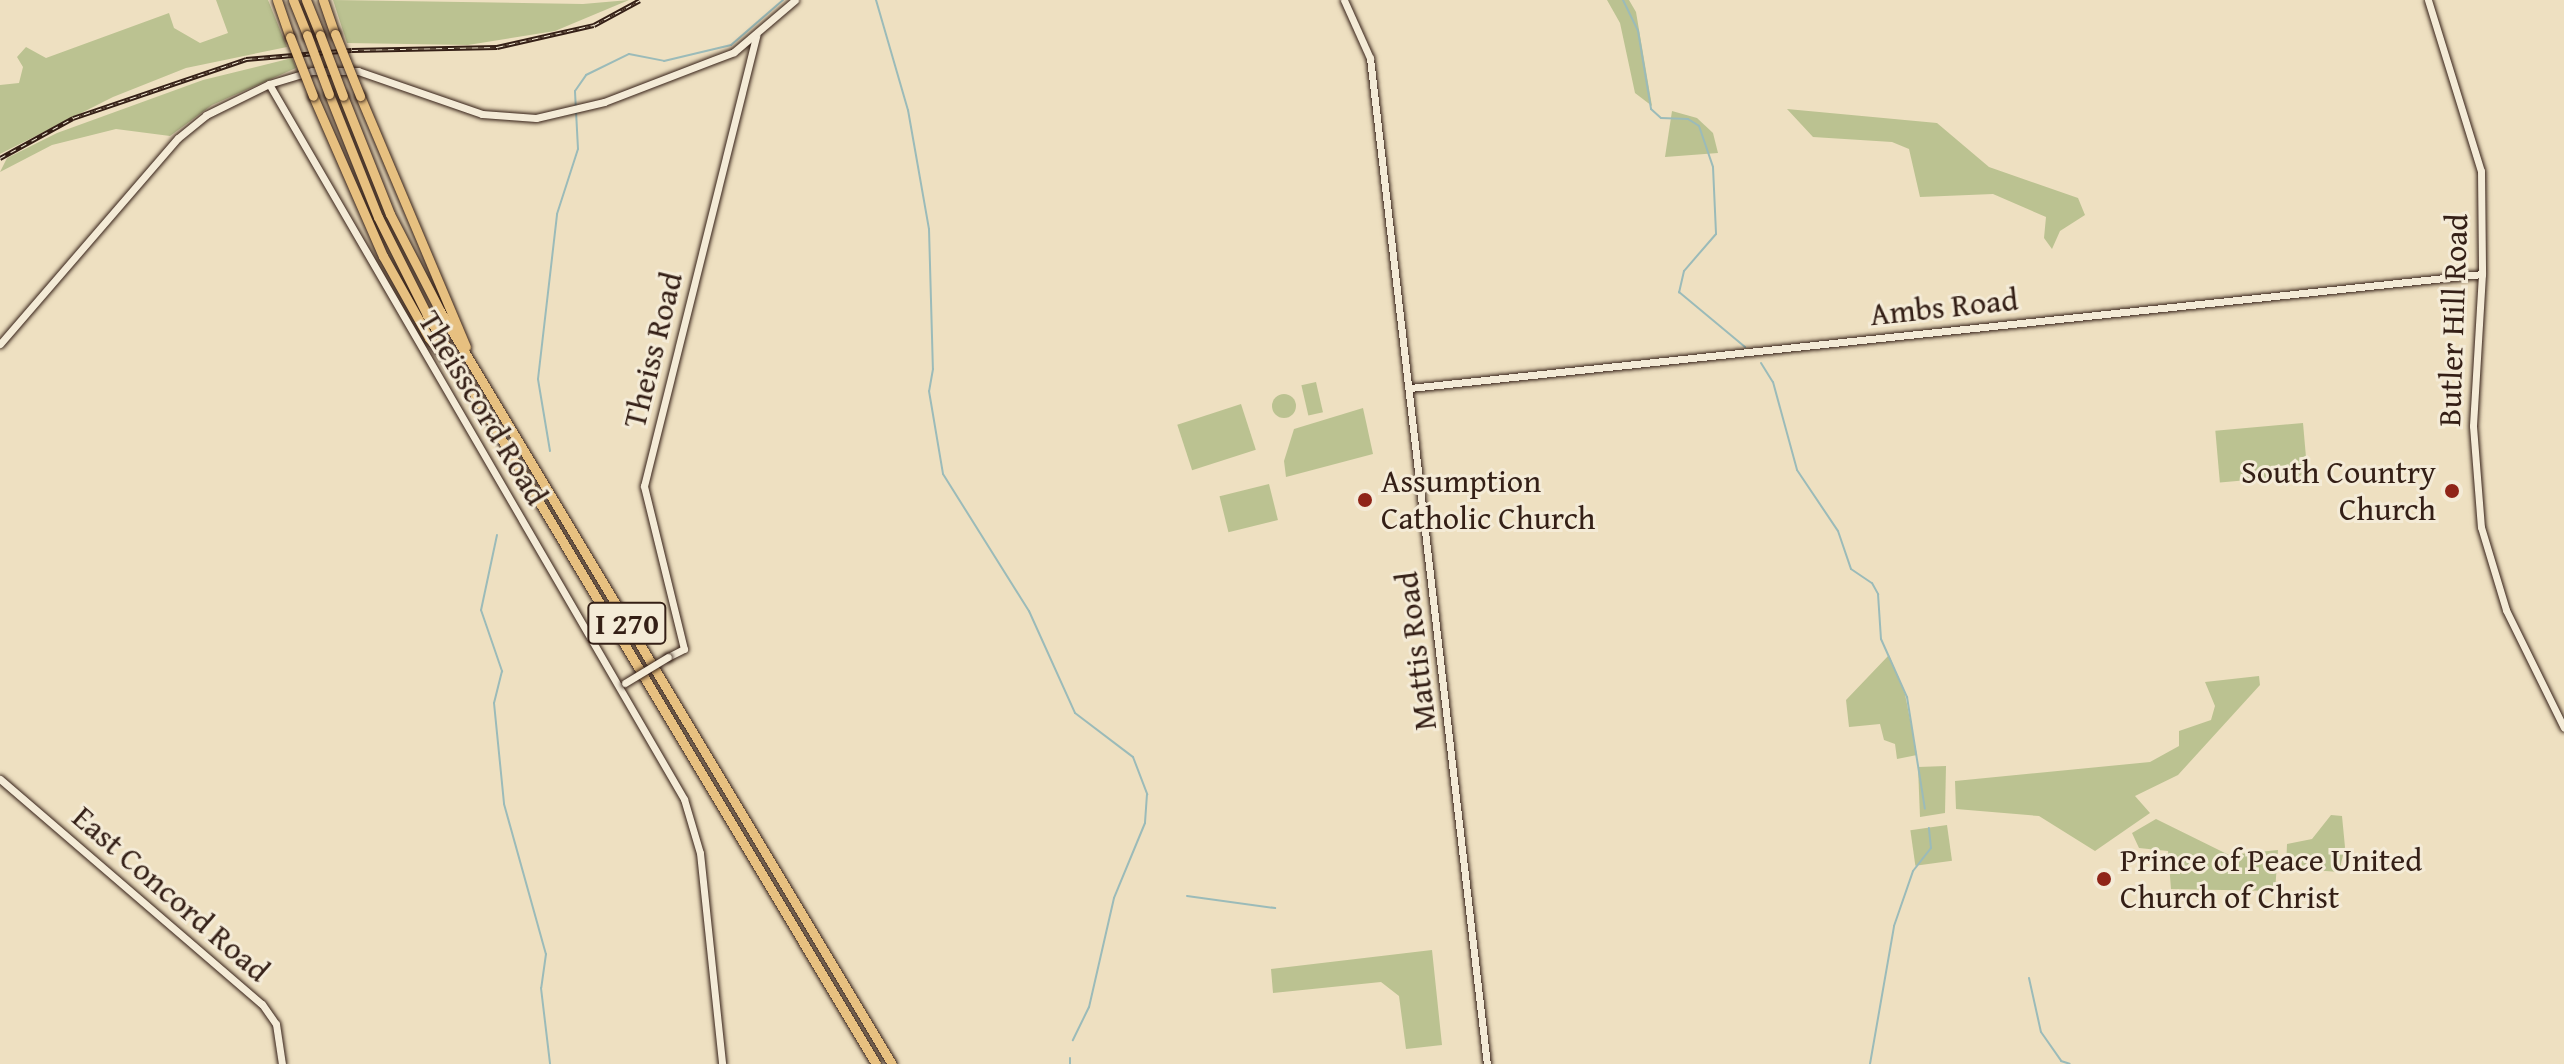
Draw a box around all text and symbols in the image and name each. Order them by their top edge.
street label: Butler Hill Road [2430,213,2476,427]
street label: Theiss Road [615,268,691,432]
street label: Ambs Road [1868,280,2020,334]
street label: Theisscord Road [410,304,556,512]
place label: South Country Church [2241,454,2436,529]
place label: Assumption Catholic Church [1381,463,1595,538]
marker: South Country Church [2443,482,2461,500]
marker: Assumption Catholic Church [1356,491,1374,509]
street label: Mattis Road [1387,569,1445,733]
road number: I 270 [587,597,667,649]
street label: East Concord Road [65,798,277,990]
place label: Prince of Peace United Church of Christ [2120,842,2422,917]
marker: Prince of Peace United Church of Christ [2095,870,2113,888]

